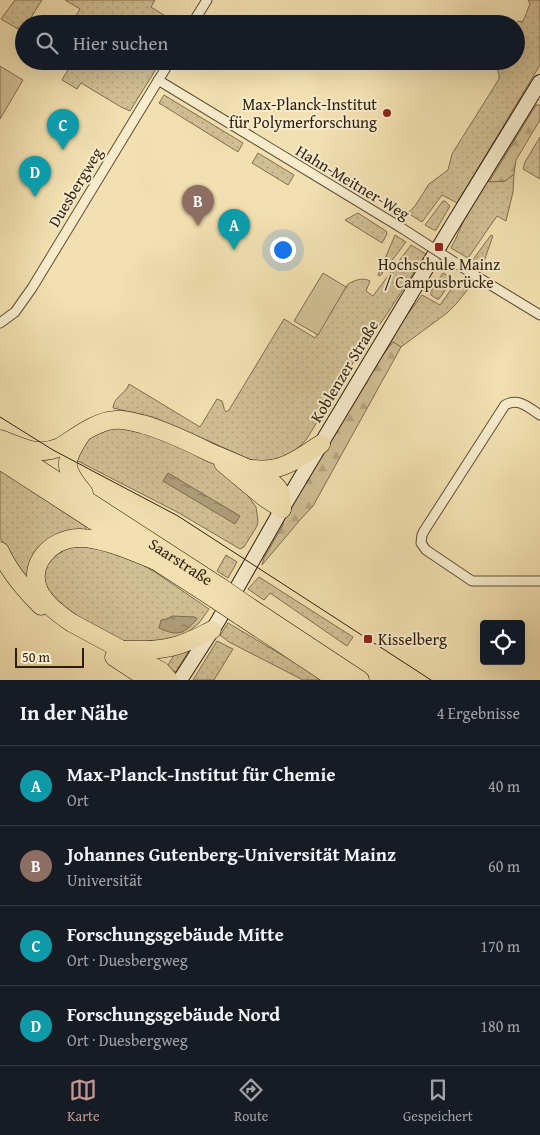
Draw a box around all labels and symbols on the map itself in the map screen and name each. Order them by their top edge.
place label: Max-Planck-Institut für Polymerforschung [229,92,377,134]
marker: Max-Planck-Institut für Polymerforschung [381,107,393,119]
pin: C [47,109,79,150]
street label: Hahn-Meitner-Weg [291,138,415,226]
street label: Duesbergweg [42,143,108,231]
pin: D [19,156,51,197]
pin: B [182,185,214,226]
pin: A [218,209,250,250]
your location [270,237,296,263]
marker: Hochschule Mainz / Campusbrücke [433,241,445,253]
place label: Hochschule Mainz / Campusbrücke [378,252,500,294]
street label: Koblenzer Straße [304,315,384,427]
street label: Saarstraße [144,532,218,591]
place label: Kisselberg [378,627,447,651]
marker: Kisselberg [362,633,374,645]
scale bar [15,645,84,668]

